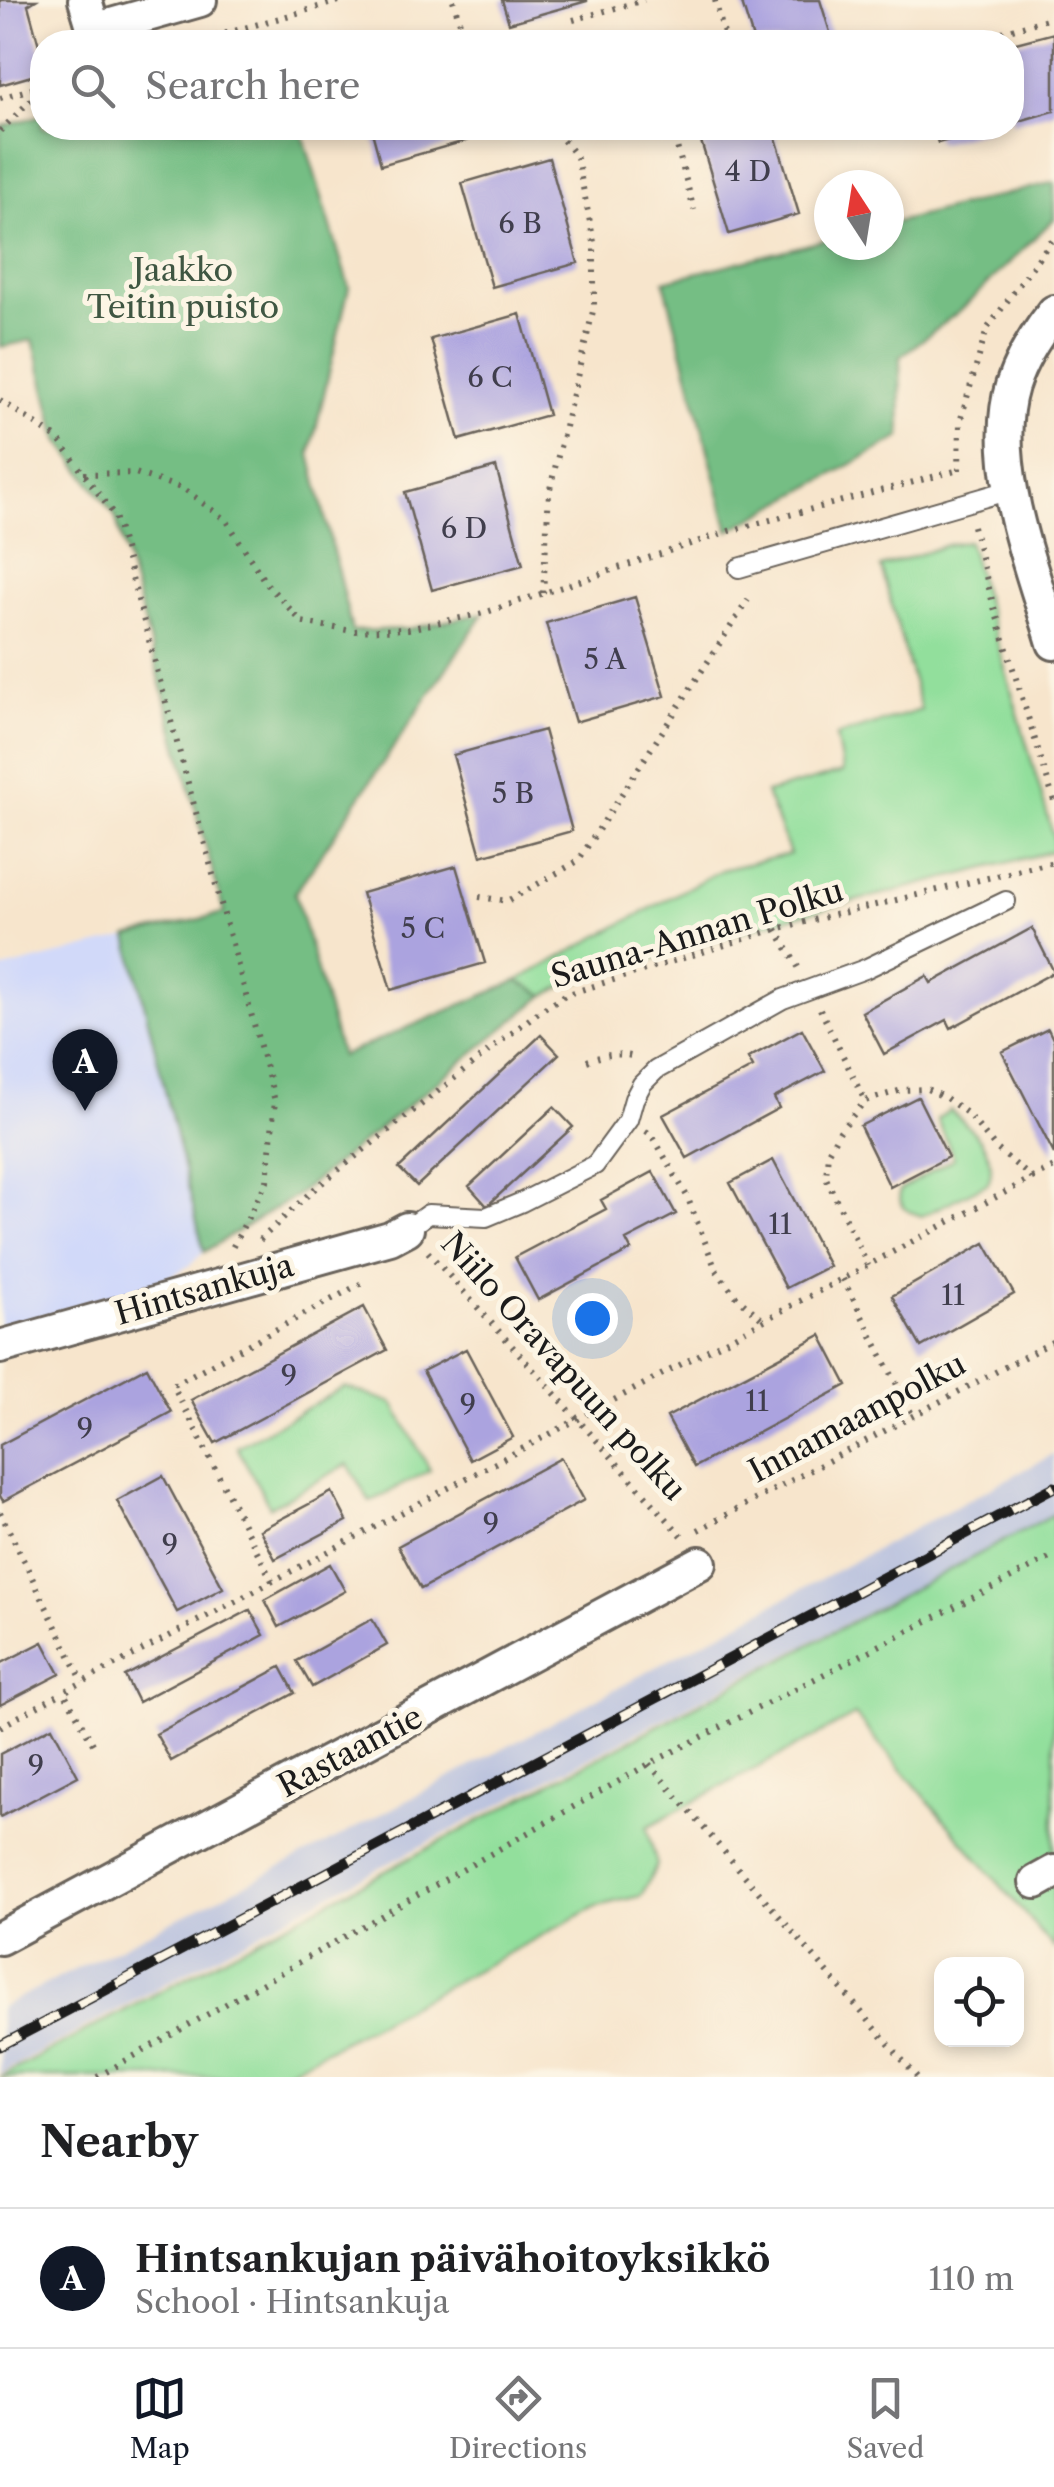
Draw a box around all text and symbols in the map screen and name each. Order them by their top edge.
search box [30,30,1024,140]
icon: search [65,58,120,113]
text: Search here [145,62,360,109]
house number: 4 D [725,154,771,188]
north arrow [814,170,904,260]
house number: 6 B [498,206,542,240]
park label: Jaakko Teitin puisto [87,250,279,326]
house number: 6 C [467,360,513,394]
house number: 6 D [441,511,487,545]
house number: 5 A [584,642,627,676]
house number: 5 B [492,776,534,810]
street label: Sauna-Annan Polku [546,870,848,996]
house number: 5 C [401,911,445,945]
pin: A [52,1028,118,1111]
house number: 11 [768,1207,792,1241]
street label: Niilo Oravapuun polku [433,1224,695,1508]
street label: Hintsankuja [110,1245,298,1333]
house number: 11 [941,1278,965,1312]
your location [567,1293,618,1344]
street label: Innamaanpolku [742,1344,972,1490]
house number: 9 [281,1358,297,1392]
house number: 11 [745,1384,769,1418]
house number: 9 [460,1387,476,1421]
house number: 9 [77,1411,93,1445]
house number: 9 [483,1506,499,1540]
house number: 9 [162,1527,178,1561]
street label: Rastaantie [271,1697,429,1805]
house number: 9 [28,1748,44,1782]
map controls [934,1957,1024,2047]
button: locate [934,1957,1024,2047]
text: Nearby [40,2116,198,2168]
text: Hintsankujan päivähoitoyksikkö [135,2235,770,2282]
text: A [60,2259,85,2298]
text: 110 m [928,2259,1014,2298]
text: School · Hintsankuja [135,2282,449,2321]
tab: Map [130,2371,190,2465]
tab: Directions [449,2371,587,2465]
tab: Saved [847,2371,924,2465]

